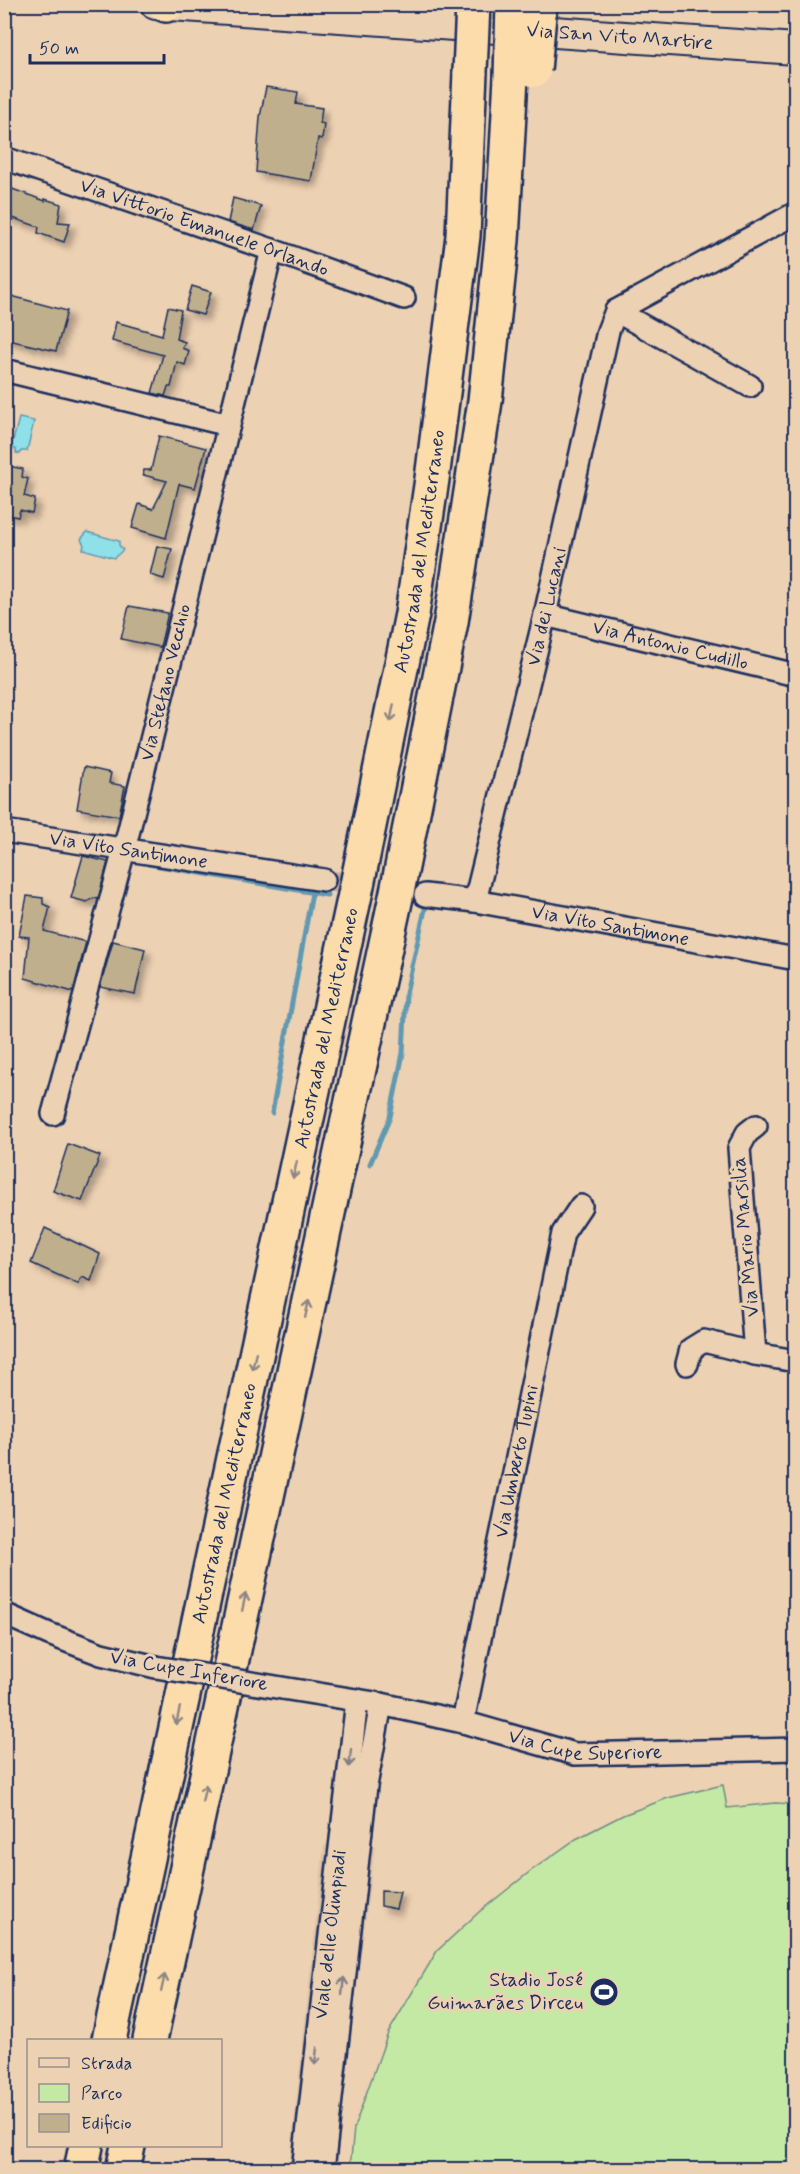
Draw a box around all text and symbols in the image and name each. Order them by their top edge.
street label: Via San Vito Martire [525,17,714,57]
scale bar [30,27,164,65]
text: 50 m [39,37,79,61]
street label: Via Vittorio Emanuele Orlando [76,172,333,283]
street label: Autostrada del Mediterraneo [387,428,452,675]
street label: Via dei Lucani [520,545,573,669]
street label: Via Stefano Vecchio [133,601,198,764]
street label: Via Antonio Cudillo [590,613,751,677]
one-way arrow [386,702,397,722]
street label: Via Vito Santimone [48,825,210,876]
street label: Via Vito Santimone [529,898,691,953]
street label: Autostrada del Mediterraneo [287,905,365,1151]
street label: Via Mario Marsilia [726,1156,766,1318]
one-way arrow [289,1160,300,1180]
one-way arrow [302,1299,313,1319]
one-way arrow [248,1351,259,1370]
street label: Autostrada del Mediterraneo [185,1380,263,1626]
street label: Via Umberto Tupini [487,1382,545,1541]
one-way arrow [239,1593,251,1612]
street label: Via Cupe Inferiore [108,1644,270,1698]
one-way arrow [171,1706,183,1725]
street label: Via Cupe Superiore [505,1722,663,1768]
one-way arrow [344,1748,355,1768]
one-way arrow [198,1783,210,1802]
street label: Viale delle Olimpiadi [307,1849,353,2021]
place label: Stadio José Guimarães Dirceu [427,1967,583,2017]
one-way arrow [157,1974,169,1993]
sports icon: Stadio José Guimarães Dirceu [588,1976,620,2008]
one-way arrow [338,1977,349,1997]
legend [27,2039,222,2147]
one-way arrow [310,2046,321,2066]
text: Strada [81,2052,132,2076]
text: Parco [81,2082,122,2106]
text: Edificio [81,2112,132,2136]

